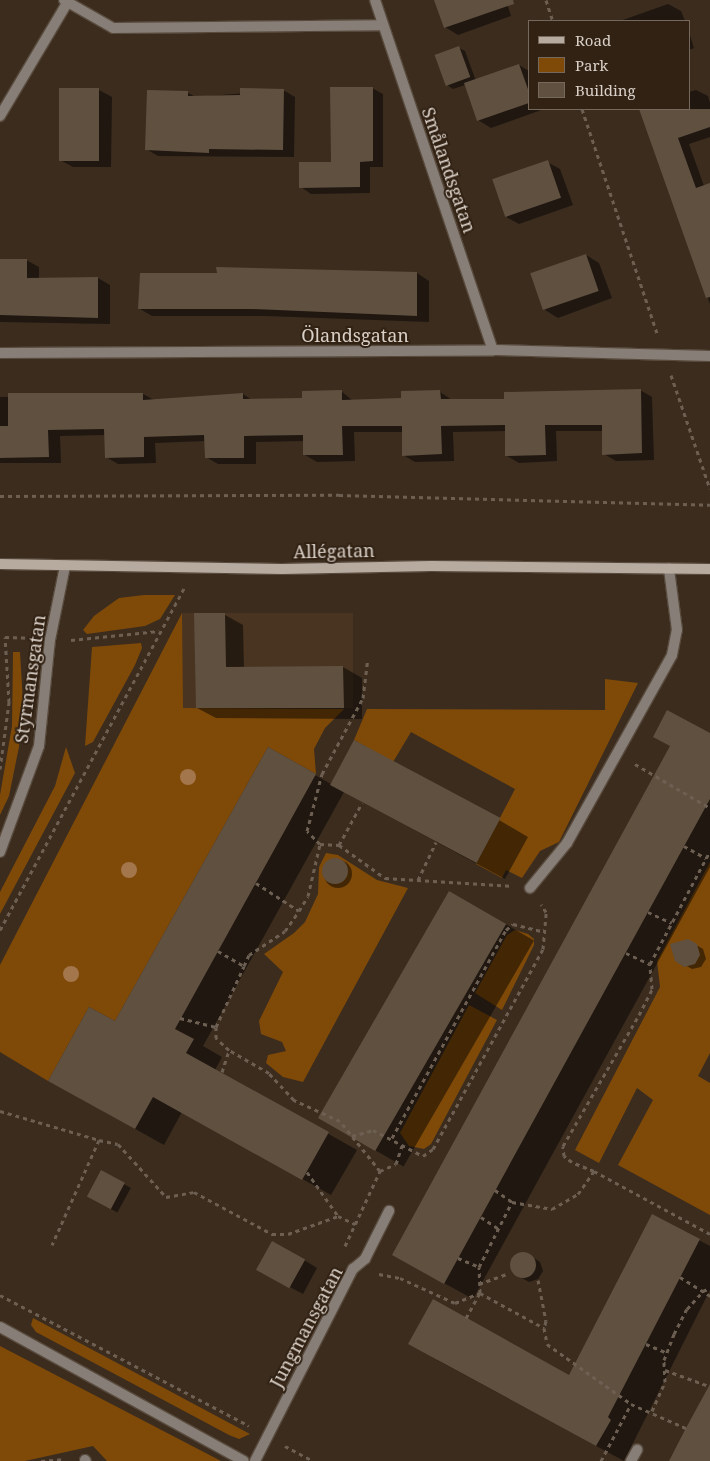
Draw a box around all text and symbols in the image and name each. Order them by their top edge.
legend [528,20,690,110]
text: Road [575,30,611,50]
text: Park [575,55,608,75]
text: Building [575,80,636,100]
street label: Smålandsgatan [417,104,481,236]
street label: Ölandsgatan [301,324,409,346]
street label: Allégatan [293,539,375,563]
street label: Styrmansgatan [10,613,50,745]
street label: Jungmansgatan [265,1263,347,1391]

